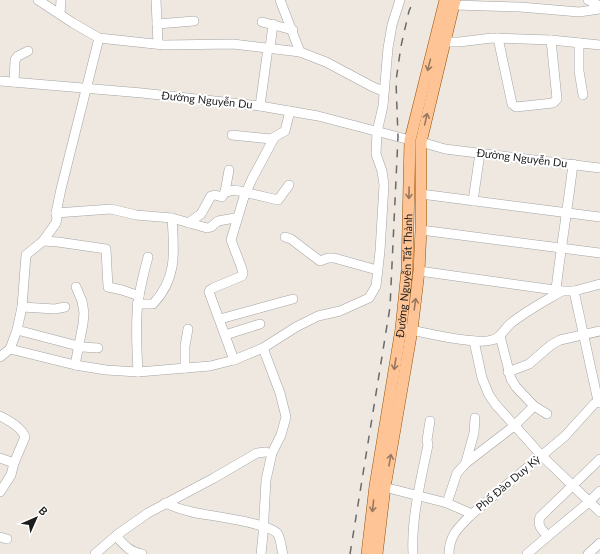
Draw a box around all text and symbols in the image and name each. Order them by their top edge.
one-way arrow [425,58,432,71]
street label: Đường Nguyễn Du [161,88,253,111]
one-way arrow [423,113,431,126]
street label: Đường Nguyễn Du [476,145,568,170]
one-way arrow [405,186,413,199]
street label: Đường Nguyễn Tất Thành [393,214,414,339]
one-way arrow [412,298,419,311]
one-way arrow [391,357,399,370]
street label: Phố Đào Duy Kỳ [473,452,543,513]
one-way arrow [386,454,394,467]
north arrow [16,498,56,538]
one-way arrow [369,499,377,512]
text: B [36,503,51,518]

